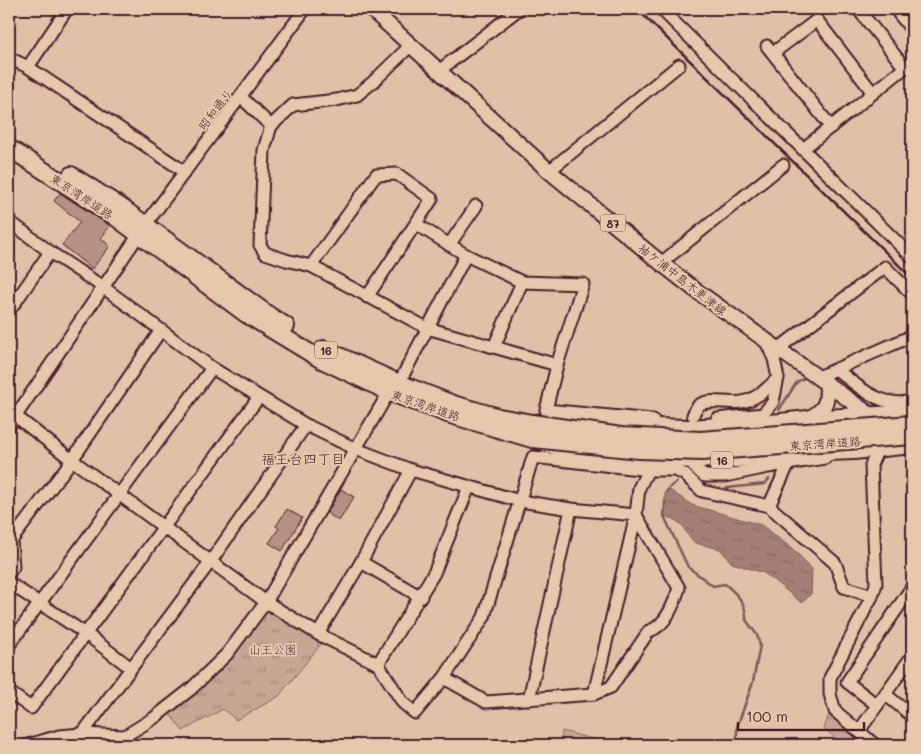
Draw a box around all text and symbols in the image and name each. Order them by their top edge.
street label: 昭和通り [194,85,236,133]
street label: 東京湾岸道路 [47,170,117,222]
road number: 87 [600,214,626,232]
street label: 袖ケ浦中島木更津線 [636,239,730,319]
road number: 16 [315,342,337,358]
street label: 東京湾岸道路 [389,386,463,424]
street label: 東京湾岸道路 [789,433,861,453]
district label: 福王台四丁目 [261,449,345,468]
road number: 16 [711,452,733,468]
park label: 山王公園 [249,641,297,657]
scale bar [738,699,865,731]
text: 100 m [746,706,788,726]

